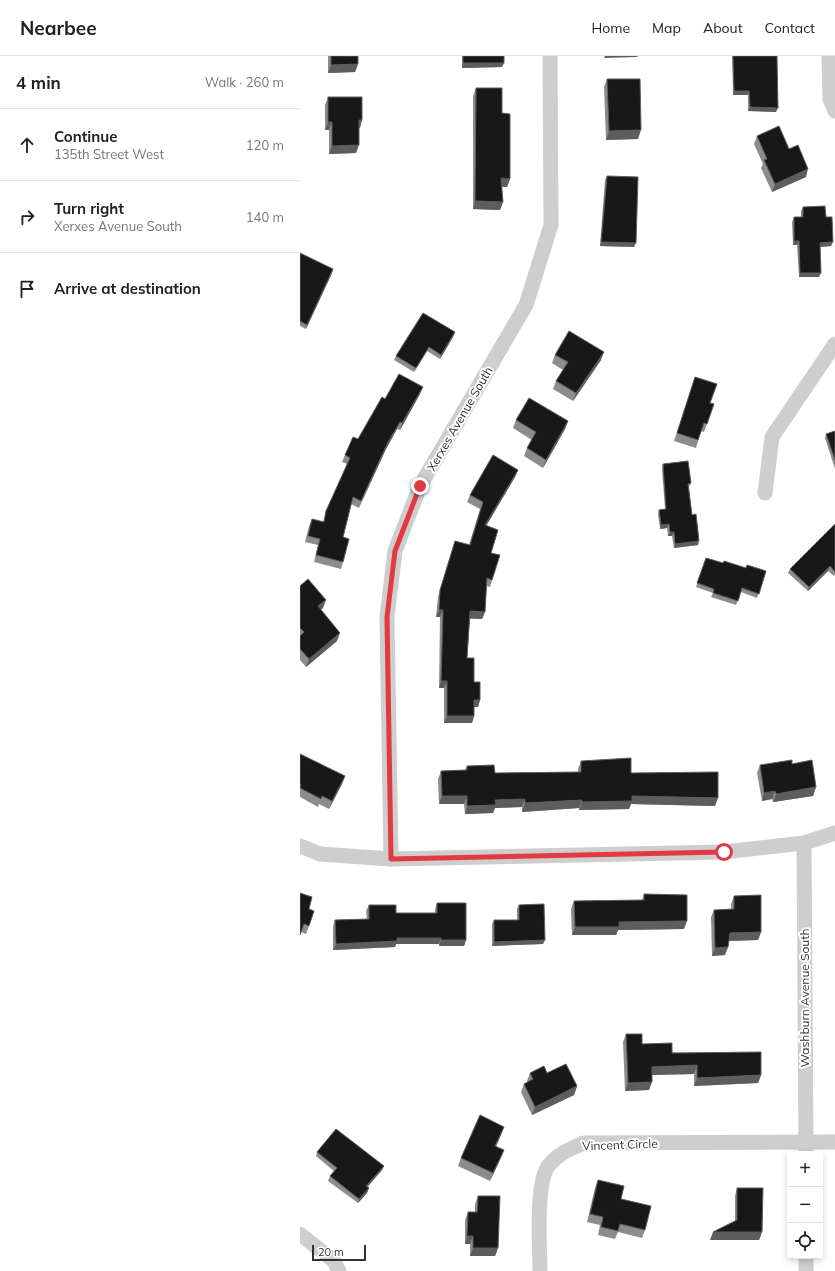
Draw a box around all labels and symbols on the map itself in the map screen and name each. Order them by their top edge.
street label: Xerxes Avenue South [424,364,496,474]
route end [411,477,429,495]
route start [715,843,733,861]
street label: Washburn Avenue South [797,929,812,1067]
street label: Vincent Circle [582,1136,658,1153]
scale bar [312,1243,366,1262]

